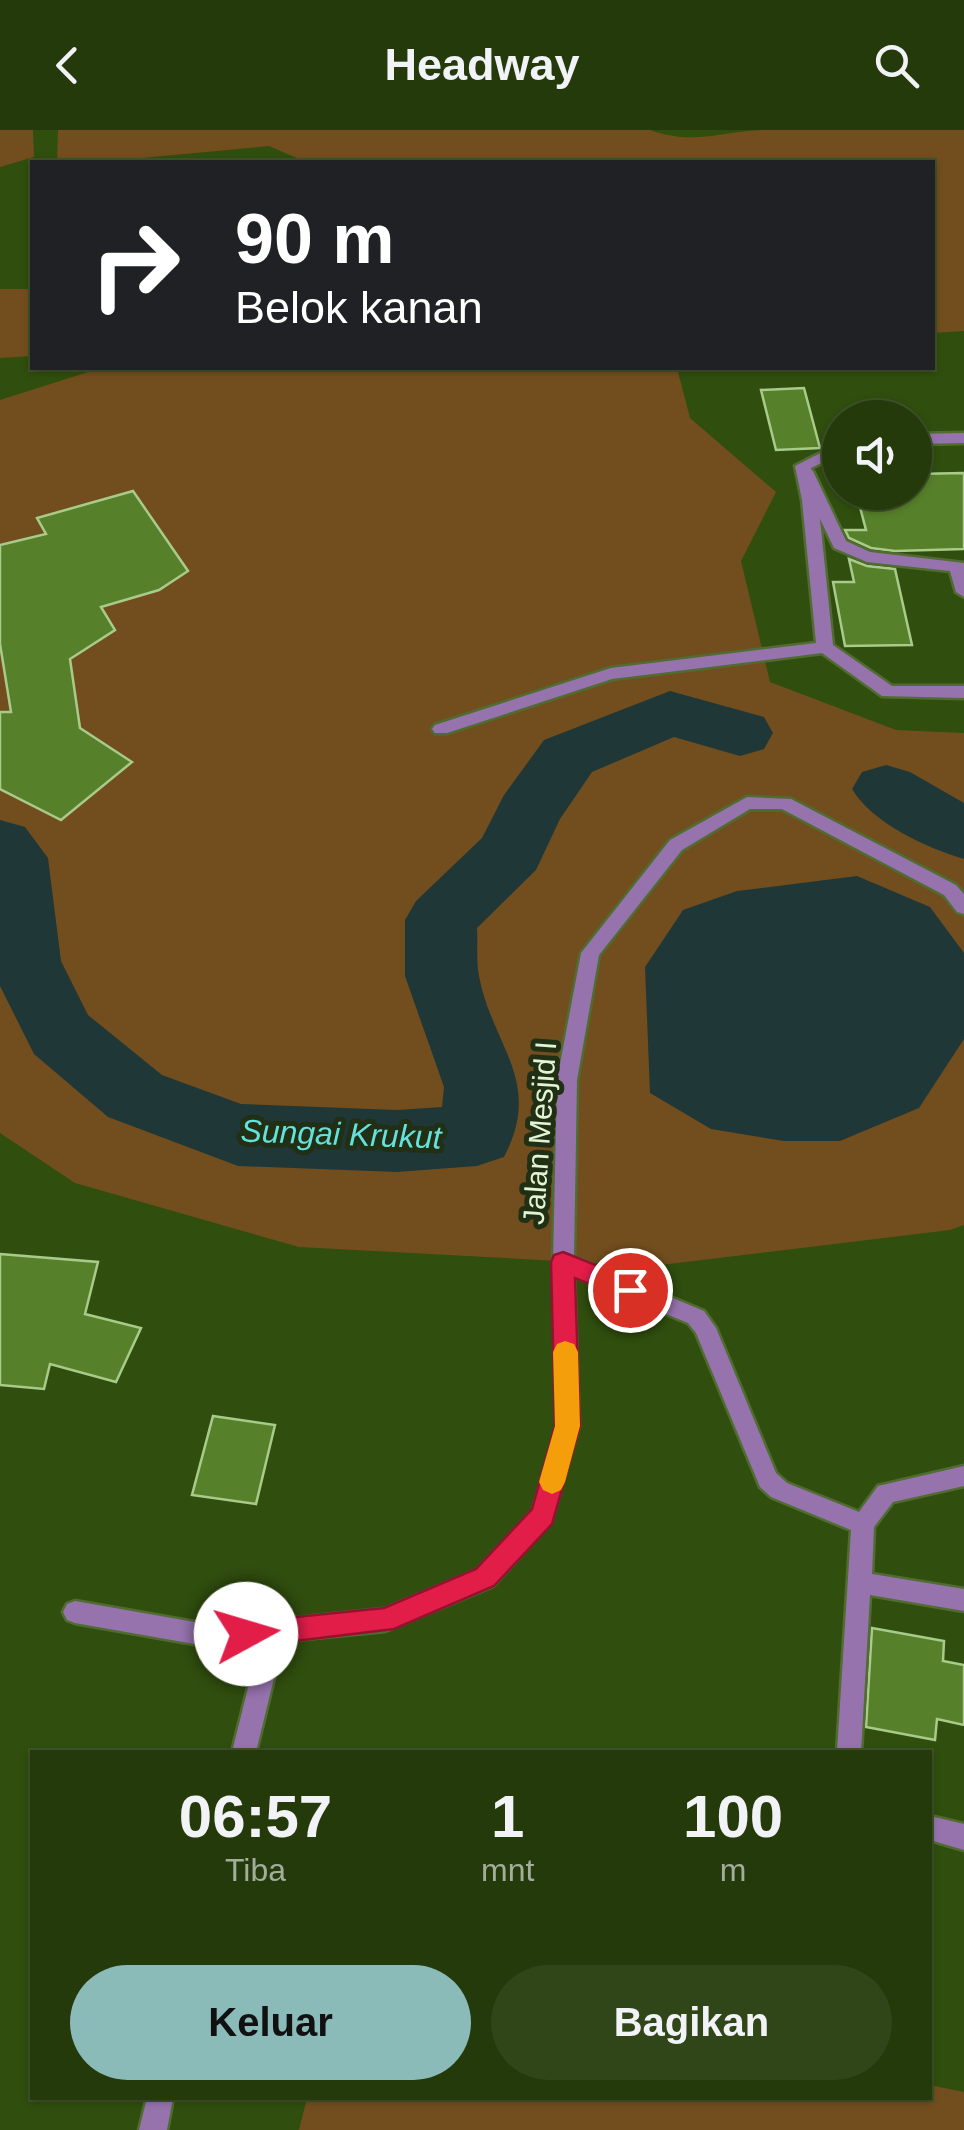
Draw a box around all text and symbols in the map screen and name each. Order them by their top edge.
icon: back [40,38,95,93]
icon: search [869,38,924,93]
text: Headway [384,39,580,90]
icon: right [70,200,200,330]
text: 90 m [235,200,395,278]
text: Belok kanan [235,282,483,333]
map controls [822,400,932,510]
button: sound [822,400,932,510]
street label: Jalan Mesjid I [517,1040,562,1226]
water label: Sungai Krukut [240,1113,443,1156]
pin [588,1248,673,1333]
icon: arrive [603,1263,658,1318]
position arrow [194,1582,298,1686]
text: 06:57 [179,1783,332,1850]
text: 1 [491,1783,524,1850]
text: 100 [683,1783,783,1850]
text: Tiba [225,1852,286,1888]
text: mnt [481,1852,534,1888]
text: m [720,1852,746,1888]
button: Keluar [70,1965,471,2080]
button: Bagikan [491,1965,892,2080]

